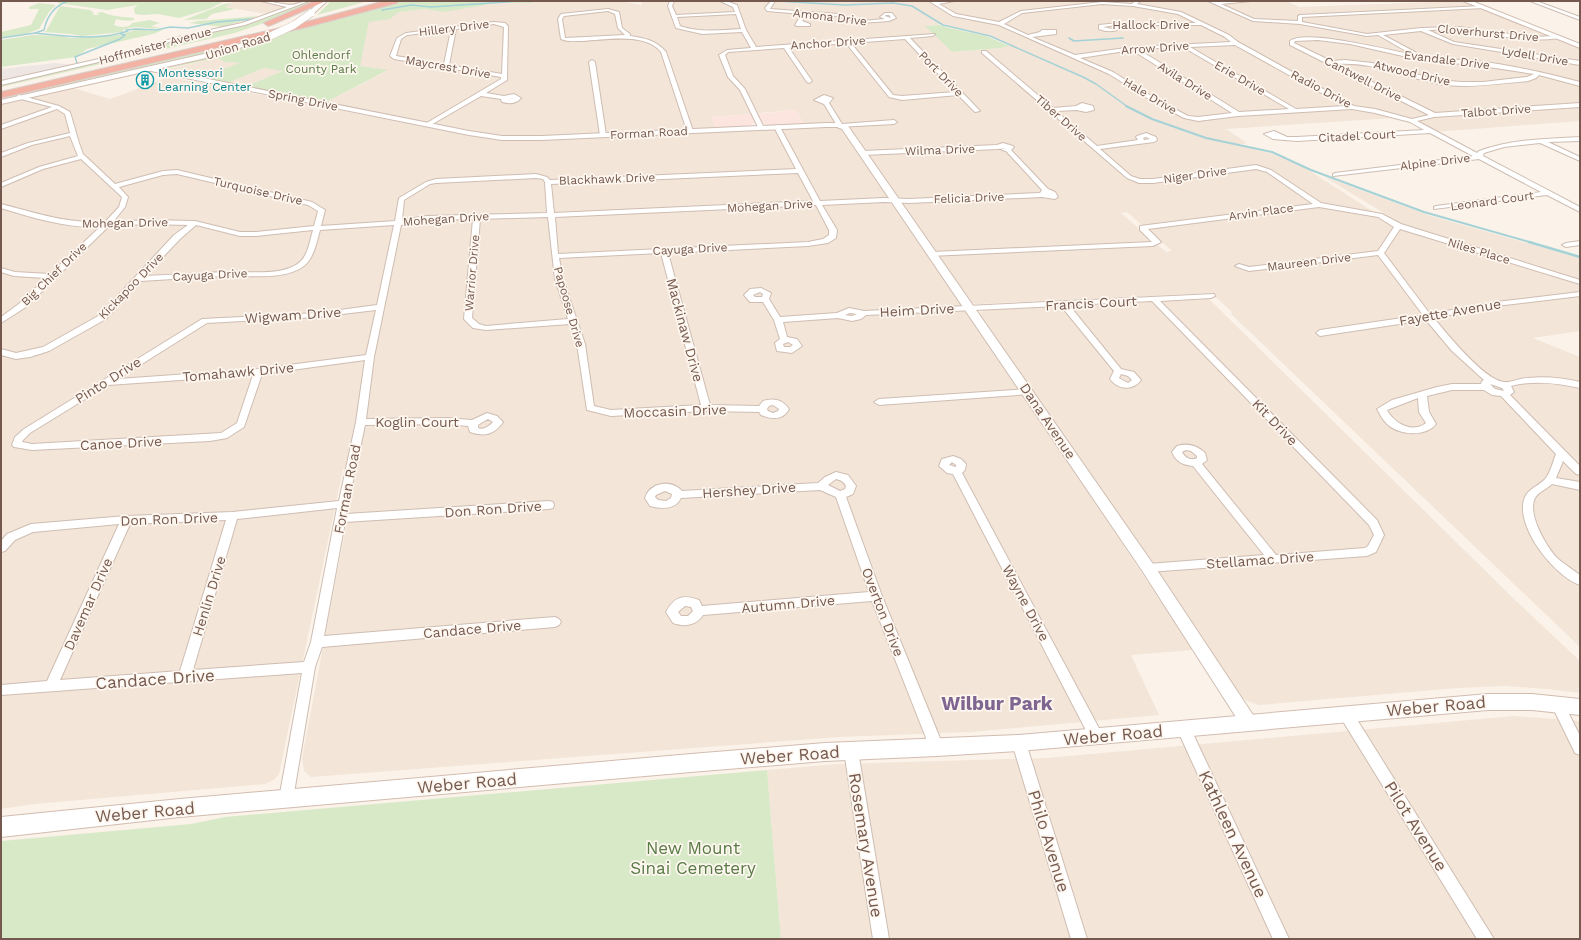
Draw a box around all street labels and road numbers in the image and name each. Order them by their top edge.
street label: Amona Drive [792,6,868,28]
street label: Hillery Drive [418,17,490,39]
street label: Hallock Drive [1112,18,1190,32]
street label: Cloverhurst Drive [1437,22,1539,44]
street label: Hoffmeister Avenue [97,24,213,68]
street label: Union Road [204,29,272,63]
street label: Anchor Drive [790,33,866,53]
street label: Arrow Drive [1120,39,1190,57]
street label: Lydell Drive [1500,43,1570,69]
street label: Port Drive [916,48,966,100]
street label: Evandale Drive [1403,48,1491,72]
street label: Maycrest Drive [404,53,492,81]
street label: Cantwell Drive [1322,53,1404,105]
street label: Atwood Drive [1372,57,1452,89]
street label: Erie Drive [1212,58,1268,98]
street label: Avila Drive [1155,59,1215,103]
street label: Radio Drive [1288,67,1354,111]
street label: Hale Drive [1121,75,1179,118]
street label: Spring Drive [267,86,339,114]
street label: Tiber Drive [1033,92,1090,144]
street label: Talbot Drive [1461,102,1532,120]
street label: Forman Road [610,124,688,142]
street label: Citadel Court [1318,127,1396,145]
street label: Wilma Drive [905,142,975,158]
street label: Alpine Drive [1399,151,1471,173]
street label: Niger Drive [1162,164,1228,186]
street label: Blackhawk Drive [559,170,656,188]
street label: Turquoise Drive [212,174,304,208]
street label: Leonard Court [1449,188,1535,214]
street label: Felicia Drive [933,190,1005,206]
street label: Mohegan Drive [727,197,814,215]
street label: Arvin Place [1228,201,1294,223]
street label: Mohegan Drive [402,209,490,229]
street label: Mohegan Drive [82,215,168,231]
street label: Warrior Drive [462,234,482,312]
street label: Niles Place [1446,235,1512,267]
street label: Big Chief Drive [18,239,90,309]
street label: Cayuga Drive [652,240,728,258]
street label: Kickapoo Drive [96,250,166,322]
street label: Maureen Drive [1266,250,1352,274]
street label: Papoose Drive [551,265,587,349]
street label: Cayuga Drive [172,266,248,284]
street label: Mackinaw Drive [663,276,707,384]
street label: Francis Court [1045,293,1137,313]
street label: Fayette Avenue [1398,295,1502,329]
street label: Heim Drive [879,300,955,320]
street label: Wigwam Drive [244,304,342,326]
street label: Pinto Drive [72,353,144,407]
street label: Tomahawk Drive [182,359,294,385]
street label: Dana Avenue [1017,380,1079,462]
street label: Kit Drive [1249,395,1301,449]
street label: Moccasin Drive [623,401,727,421]
street label: Koglin Court [375,414,459,430]
street label: Canoe Drive [80,433,162,453]
street label: Forman Road [330,443,364,535]
street label: Hershey Drive [702,479,796,501]
street label: Don Ron Drive [444,498,542,520]
street label: Don Ron Drive [120,509,218,529]
street label: Stellamac Drive [1206,548,1314,572]
street label: Henlin Drive [189,554,229,638]
street label: Davemar Drive [60,555,116,653]
street label: Wayne Drive [999,562,1053,644]
street label: Overton Drive [859,565,907,659]
street label: Autumn Drive [741,592,835,616]
street label: Candace Drive [422,617,522,641]
street label: Candace Drive [95,665,215,693]
street label: Weber Road [1385,692,1487,720]
street label: Weber Road [1062,721,1164,749]
street label: Weber Road [739,742,841,768]
street label: Kathleen Avenue [1195,767,1271,901]
street label: Weber Road [416,769,518,797]
street label: Rosemary Avenue [845,771,887,919]
street label: Pilot Avenue [1380,777,1452,875]
street label: Philo Avenue [1024,787,1074,895]
street label: Weber Road [94,798,196,826]

